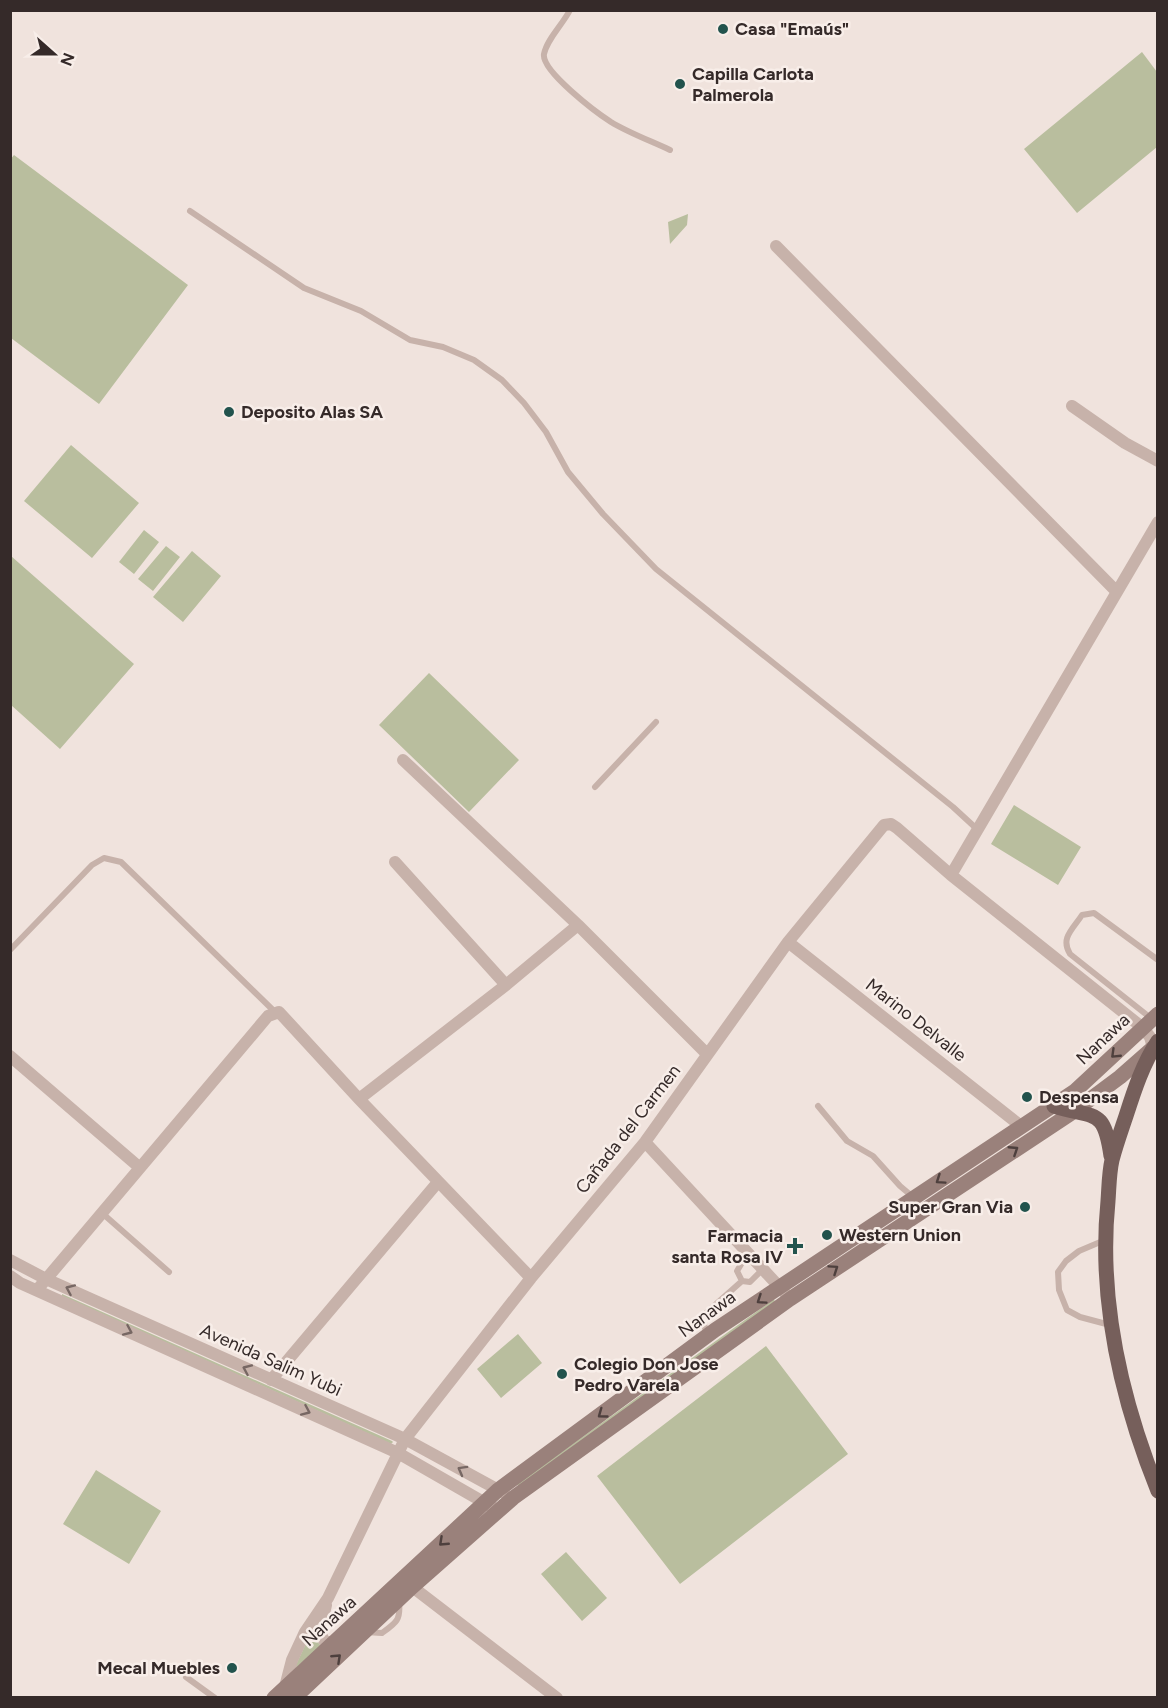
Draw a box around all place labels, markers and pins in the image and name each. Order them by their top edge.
place label: Casa "Emaús" [735,18,849,40]
marker: Casa "Emaús" [716,22,730,36]
place label: Capilla Carlota Palmerola [692,63,814,106]
marker: Capilla Carlota Palmerola [673,77,687,91]
place label: Deposito Alas SA [241,401,383,423]
marker: Deposito Alas SA [222,405,236,419]
place label: Despensa [1039,1086,1119,1108]
marker: Despensa [1020,1090,1034,1104]
place label: Super Gran Via [888,1196,1013,1218]
marker: Super Gran Via [1018,1200,1032,1214]
place label: Western Union [839,1224,961,1246]
place label: Farmacia santa Rosa IV [671,1225,783,1268]
marker: Western Union [820,1228,834,1242]
marker: Farmacia santa Rosa IV [788,1239,802,1253]
place label: Colegio Don Jose Pedro Varela [574,1353,719,1396]
marker: Colegio Don Jose Pedro Varela [555,1367,569,1381]
place label: Mecal Muebles [97,1657,221,1679]
marker: Mecal Muebles [225,1661,239,1675]

